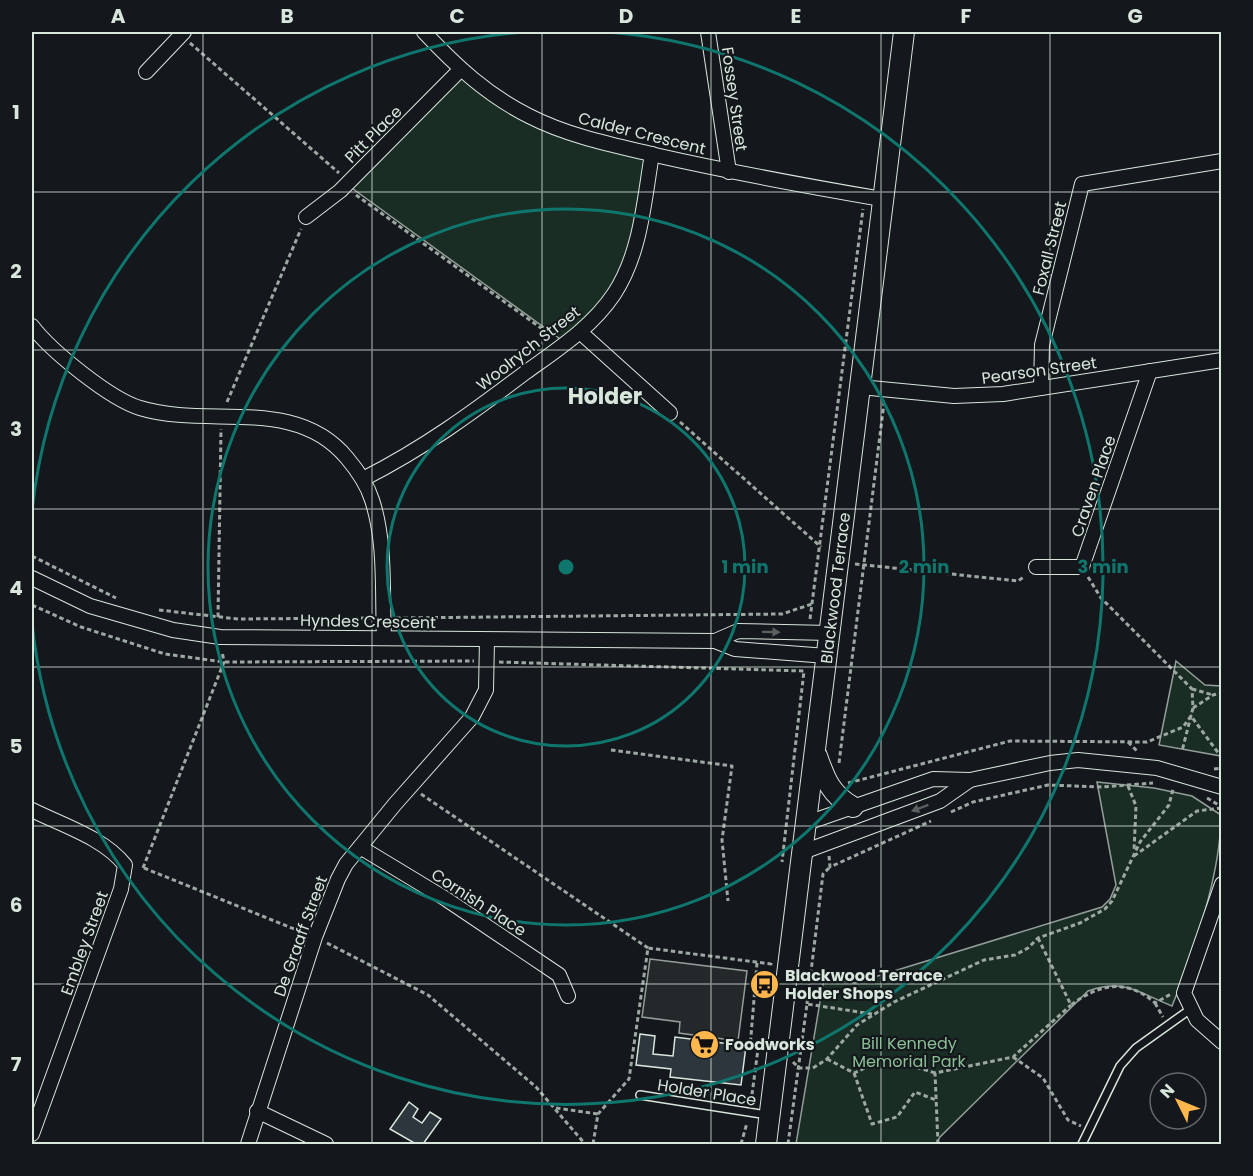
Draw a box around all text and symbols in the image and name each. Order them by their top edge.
text: A [111,2,126,30]
text: B [280,2,294,30]
text: C [449,2,465,30]
text: D [619,2,633,30]
text: E [791,2,801,30]
text: F [961,2,972,30]
text: G [1127,2,1143,30]
street label: Fossey Street [716,45,753,153]
text: 1 [12,98,20,126]
street label: Pitt Place [339,100,407,168]
street label: Calder Crescent [576,107,708,160]
street label: Foxall Street [1027,199,1072,297]
text: 2 [10,257,22,285]
street label: Woolrych Street [472,300,585,396]
street label: Pearson Street [980,351,1098,390]
district label: Holder [568,381,642,412]
text: 3 [10,415,22,443]
street label: Craven Place [1065,432,1122,540]
street label: Blackwood Terrace [815,511,856,665]
text: 1 min [721,554,769,579]
text: 2 min [899,554,949,579]
text: 3 min [1077,554,1129,579]
centre of rings [556,557,576,577]
text: 4 [9,574,23,602]
street label: Hyndes Crescent [300,609,436,634]
one-way arrow [762,627,781,637]
text: 5 [10,732,23,760]
one-way arrow [910,804,928,814]
street label: Cornish Place [427,863,531,942]
street label: De Graaff Street [268,872,333,1000]
street label: Embley Street [55,888,114,999]
text: 6 [10,891,22,919]
place label: Blackwood Terrace Holder Shops [785,964,943,1005]
bus stop icon: Blackwood Terrace Holder Shops [748,968,780,1000]
supermarket icon: Foodworks [688,1028,720,1060]
park label: Bill Kennedy Memorial Park [852,1032,967,1073]
place label: Foodworks [725,1033,815,1056]
text: 7 [11,1050,22,1078]
north arrow [1148,1071,1208,1131]
street label: Holder Place [656,1073,758,1112]
text: N [1155,1079,1180,1103]

